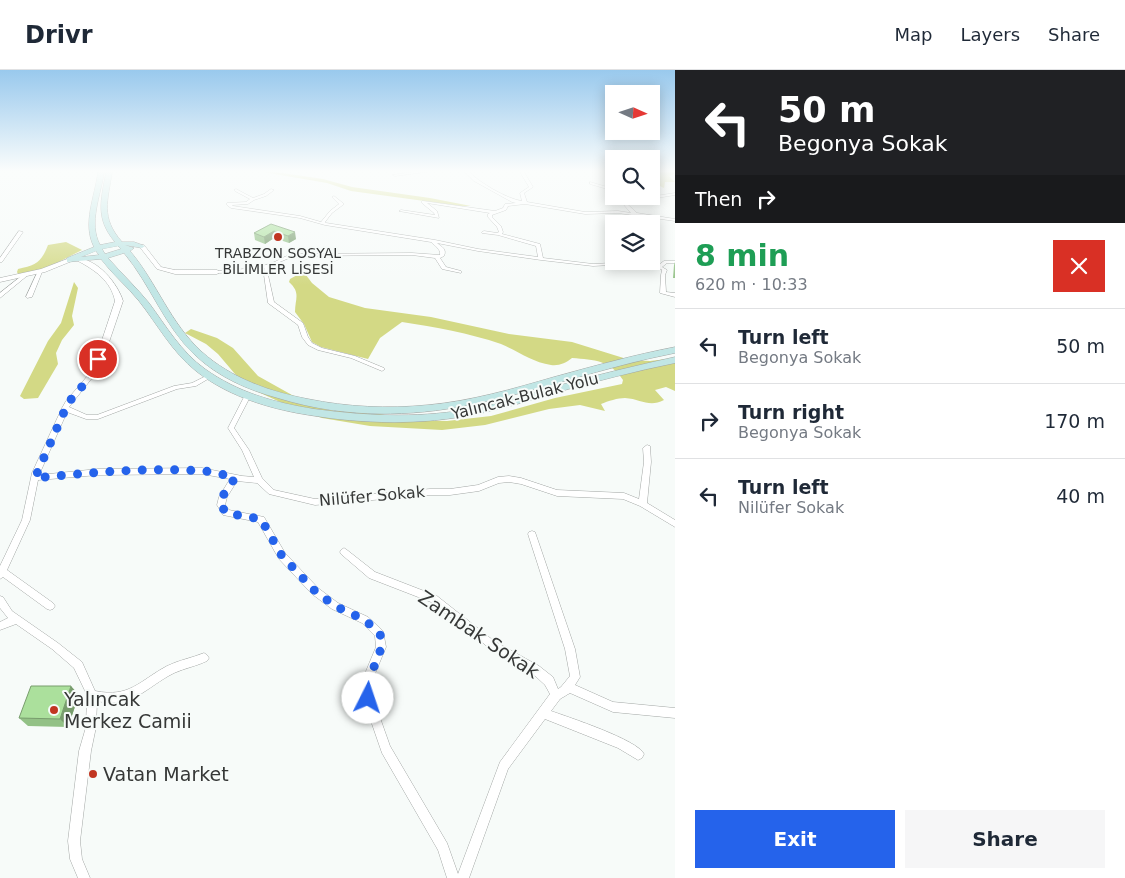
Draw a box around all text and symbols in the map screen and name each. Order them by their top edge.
text: Drivr [25,21,92,49]
text: Map [894,24,932,45]
text: Layers [960,24,1020,45]
text: Share [1048,24,1100,45]
north arrow [605,85,660,140]
map controls [605,85,660,270]
icon: left [695,90,760,155]
text: 50 m [778,90,875,130]
text: Begonya Sokak [778,131,948,156]
button: search [605,150,660,205]
icon: right [752,185,780,213]
text: Then [695,188,742,210]
button: layers [605,215,660,270]
marker: TRABZON SOSYAL BİLİMLER LİSESİ [272,231,284,243]
text: 8 min [695,238,789,273]
button: close [1053,240,1105,292]
place label: TRABZON SOSYAL BİLİMLER LİSESİ [214,245,341,277]
text: 620 m · 10:33 [695,275,808,294]
text: Turn left [738,326,829,348]
icon: left [695,332,723,360]
text: 50 m [1056,335,1105,357]
pin [77,338,119,380]
icon: arrive [84,345,112,373]
text: Begonya Sokak [738,348,861,367]
street label: Yalıncak-Bulak Yolu [448,368,601,424]
text: Turn right [738,401,844,423]
icon: right [695,407,723,435]
text: 170 m [1044,410,1105,432]
text: Begonya Sokak [738,423,861,442]
text: Turn left [738,476,829,498]
street label: Nilüfer Sokak [318,482,426,510]
icon: left [695,482,723,510]
text: 40 m [1056,485,1105,507]
text: Nilüfer Sokak [738,498,844,517]
street label: Zambak Sokak [414,585,544,683]
position arrow [341,671,393,723]
place label: Yalıncak Merkez Camii [63,688,192,732]
marker: Yalıncak Merkez Camii [48,704,60,716]
place label: Vatan Market [103,763,229,785]
marker: Vatan Market [87,768,99,780]
button: Exit [695,810,895,868]
button: Share [905,810,1105,868]

